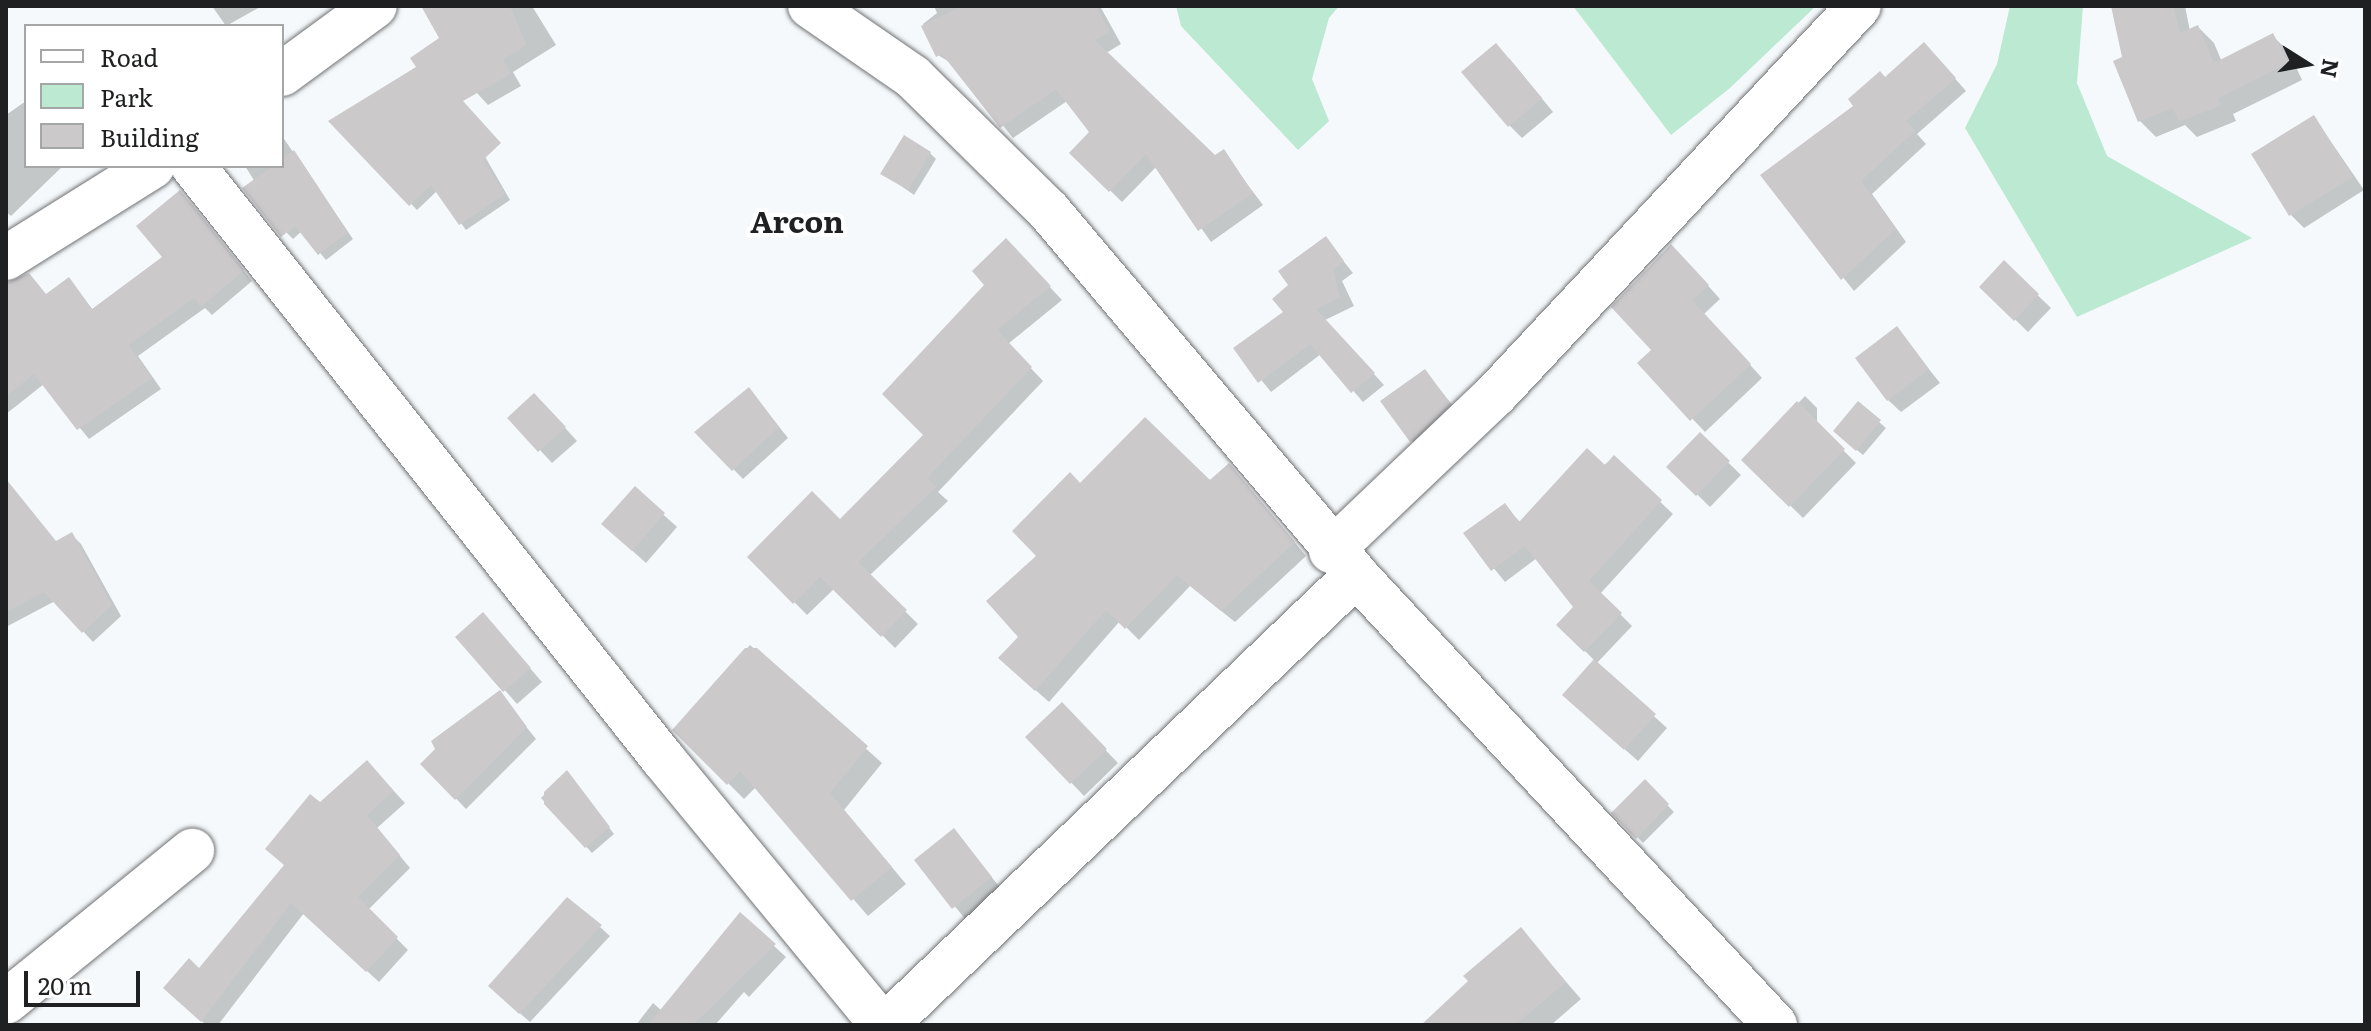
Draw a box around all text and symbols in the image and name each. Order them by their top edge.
legend [24,24,284,168]
north arrow [2267,24,2347,104]
text: Road [100,39,158,74]
text: N [2313,56,2349,81]
text: Park [100,79,153,114]
text: Building [100,119,199,154]
district label: Arcon [750,202,844,238]
scale bar [28,955,144,1005]
text: 20 m [38,967,92,1002]

